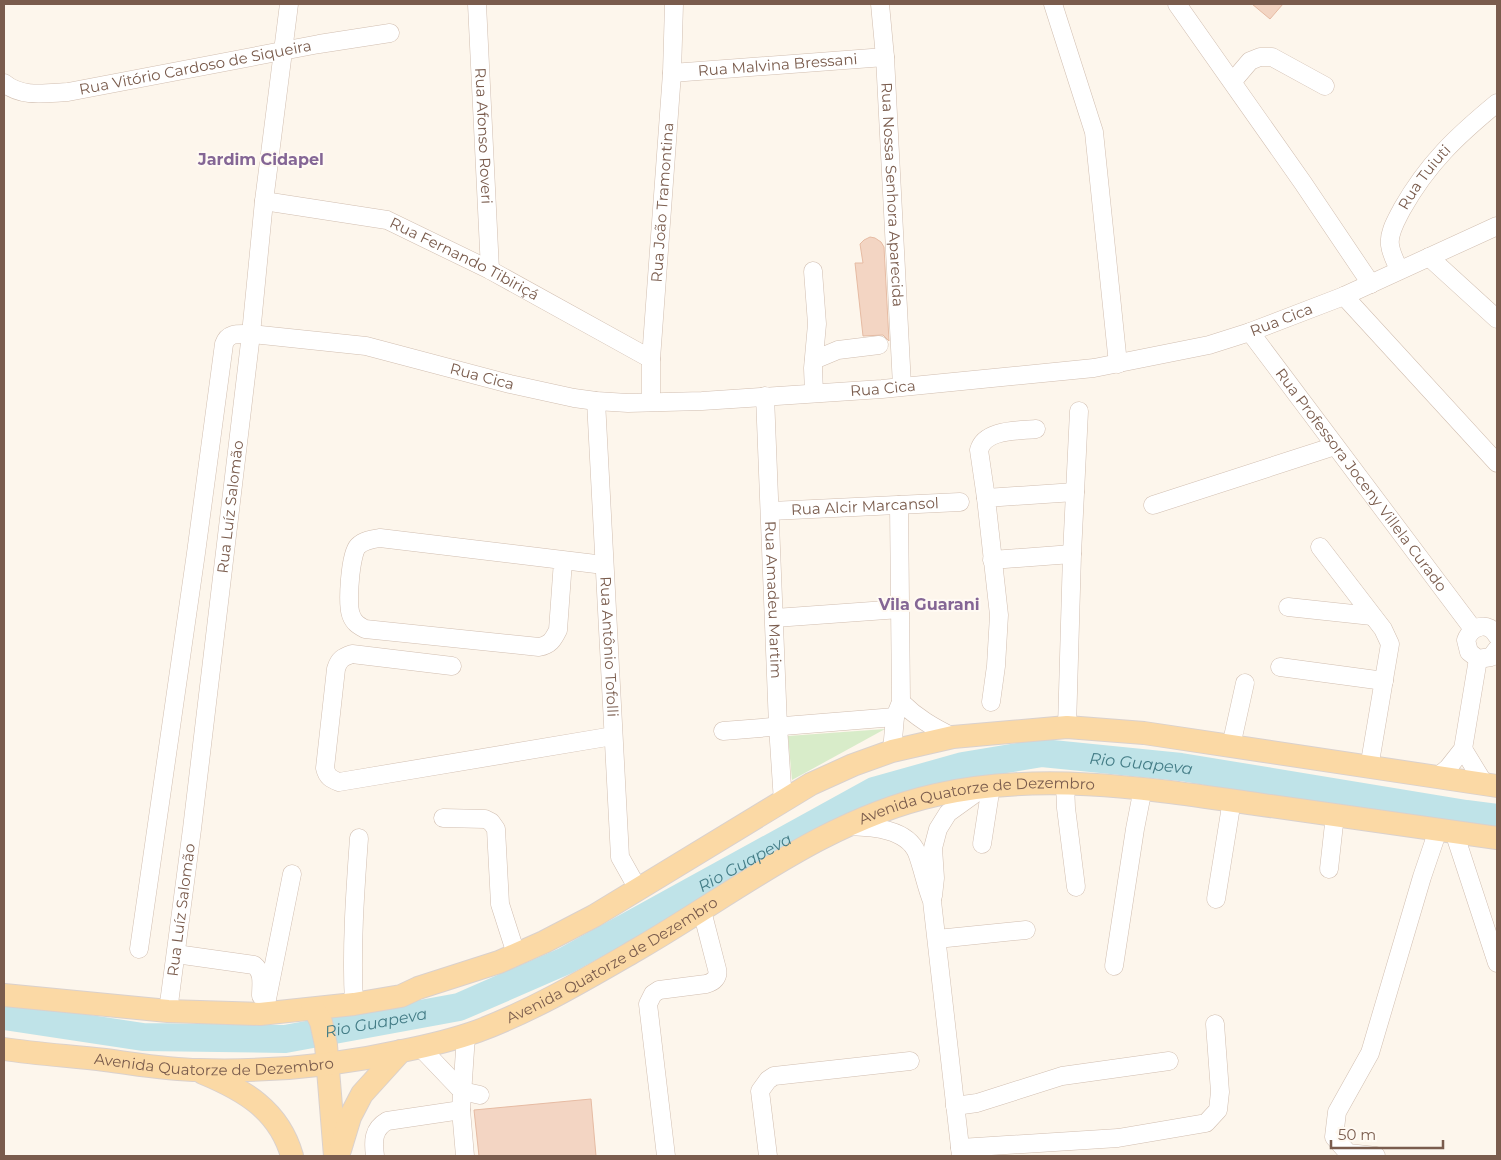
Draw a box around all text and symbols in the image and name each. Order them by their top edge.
street label: Rua Vitório Cardoso de Siqueira [78,36,313,99]
street label: Rua Malvina Bressani [697,49,858,80]
street label: Rua Afonso Roveri [471,67,497,205]
street label: Rua Nossa Senhora Aparecida [877,82,908,307]
street label: Rua João Tramontina [647,122,677,283]
street label: Rua Tuiuti [1394,140,1454,213]
district label: Jardim Cidapel [197,150,324,169]
street label: Rua Fernando Tibiriçá [387,213,542,304]
street label: Rua Cica [1247,299,1315,340]
street label: Rua Cica [448,359,516,394]
street label: Rua Professora Joceny Villela Curado [1271,364,1451,595]
street label: Rua Cica [849,376,916,400]
street label: Rua Luíz Salomão [213,439,247,574]
street label: Rua Alcir Marcansol [790,493,939,519]
street label: Rua Amadeu Martim [761,520,786,679]
street label: Rua Antônio Tofolli [596,576,623,718]
district label: Vila Guarani [877,595,980,614]
water label: Rio Guapeva [1089,749,1194,779]
street label: Avenida Quatorze de Dezembro [856,773,1095,828]
water label: Rio Guapeva [695,829,795,896]
street label: Rua Luíz Salomão [163,842,199,977]
street label: Avenida Quatorze de Dezembro [503,892,721,1027]
water label: Rio Guapeva [323,1004,429,1042]
street label: Avenida Quatorze de Dezembro [93,1049,335,1079]
scale bar [1331,1118,1444,1150]
text: 50 m [1338,1125,1376,1144]

